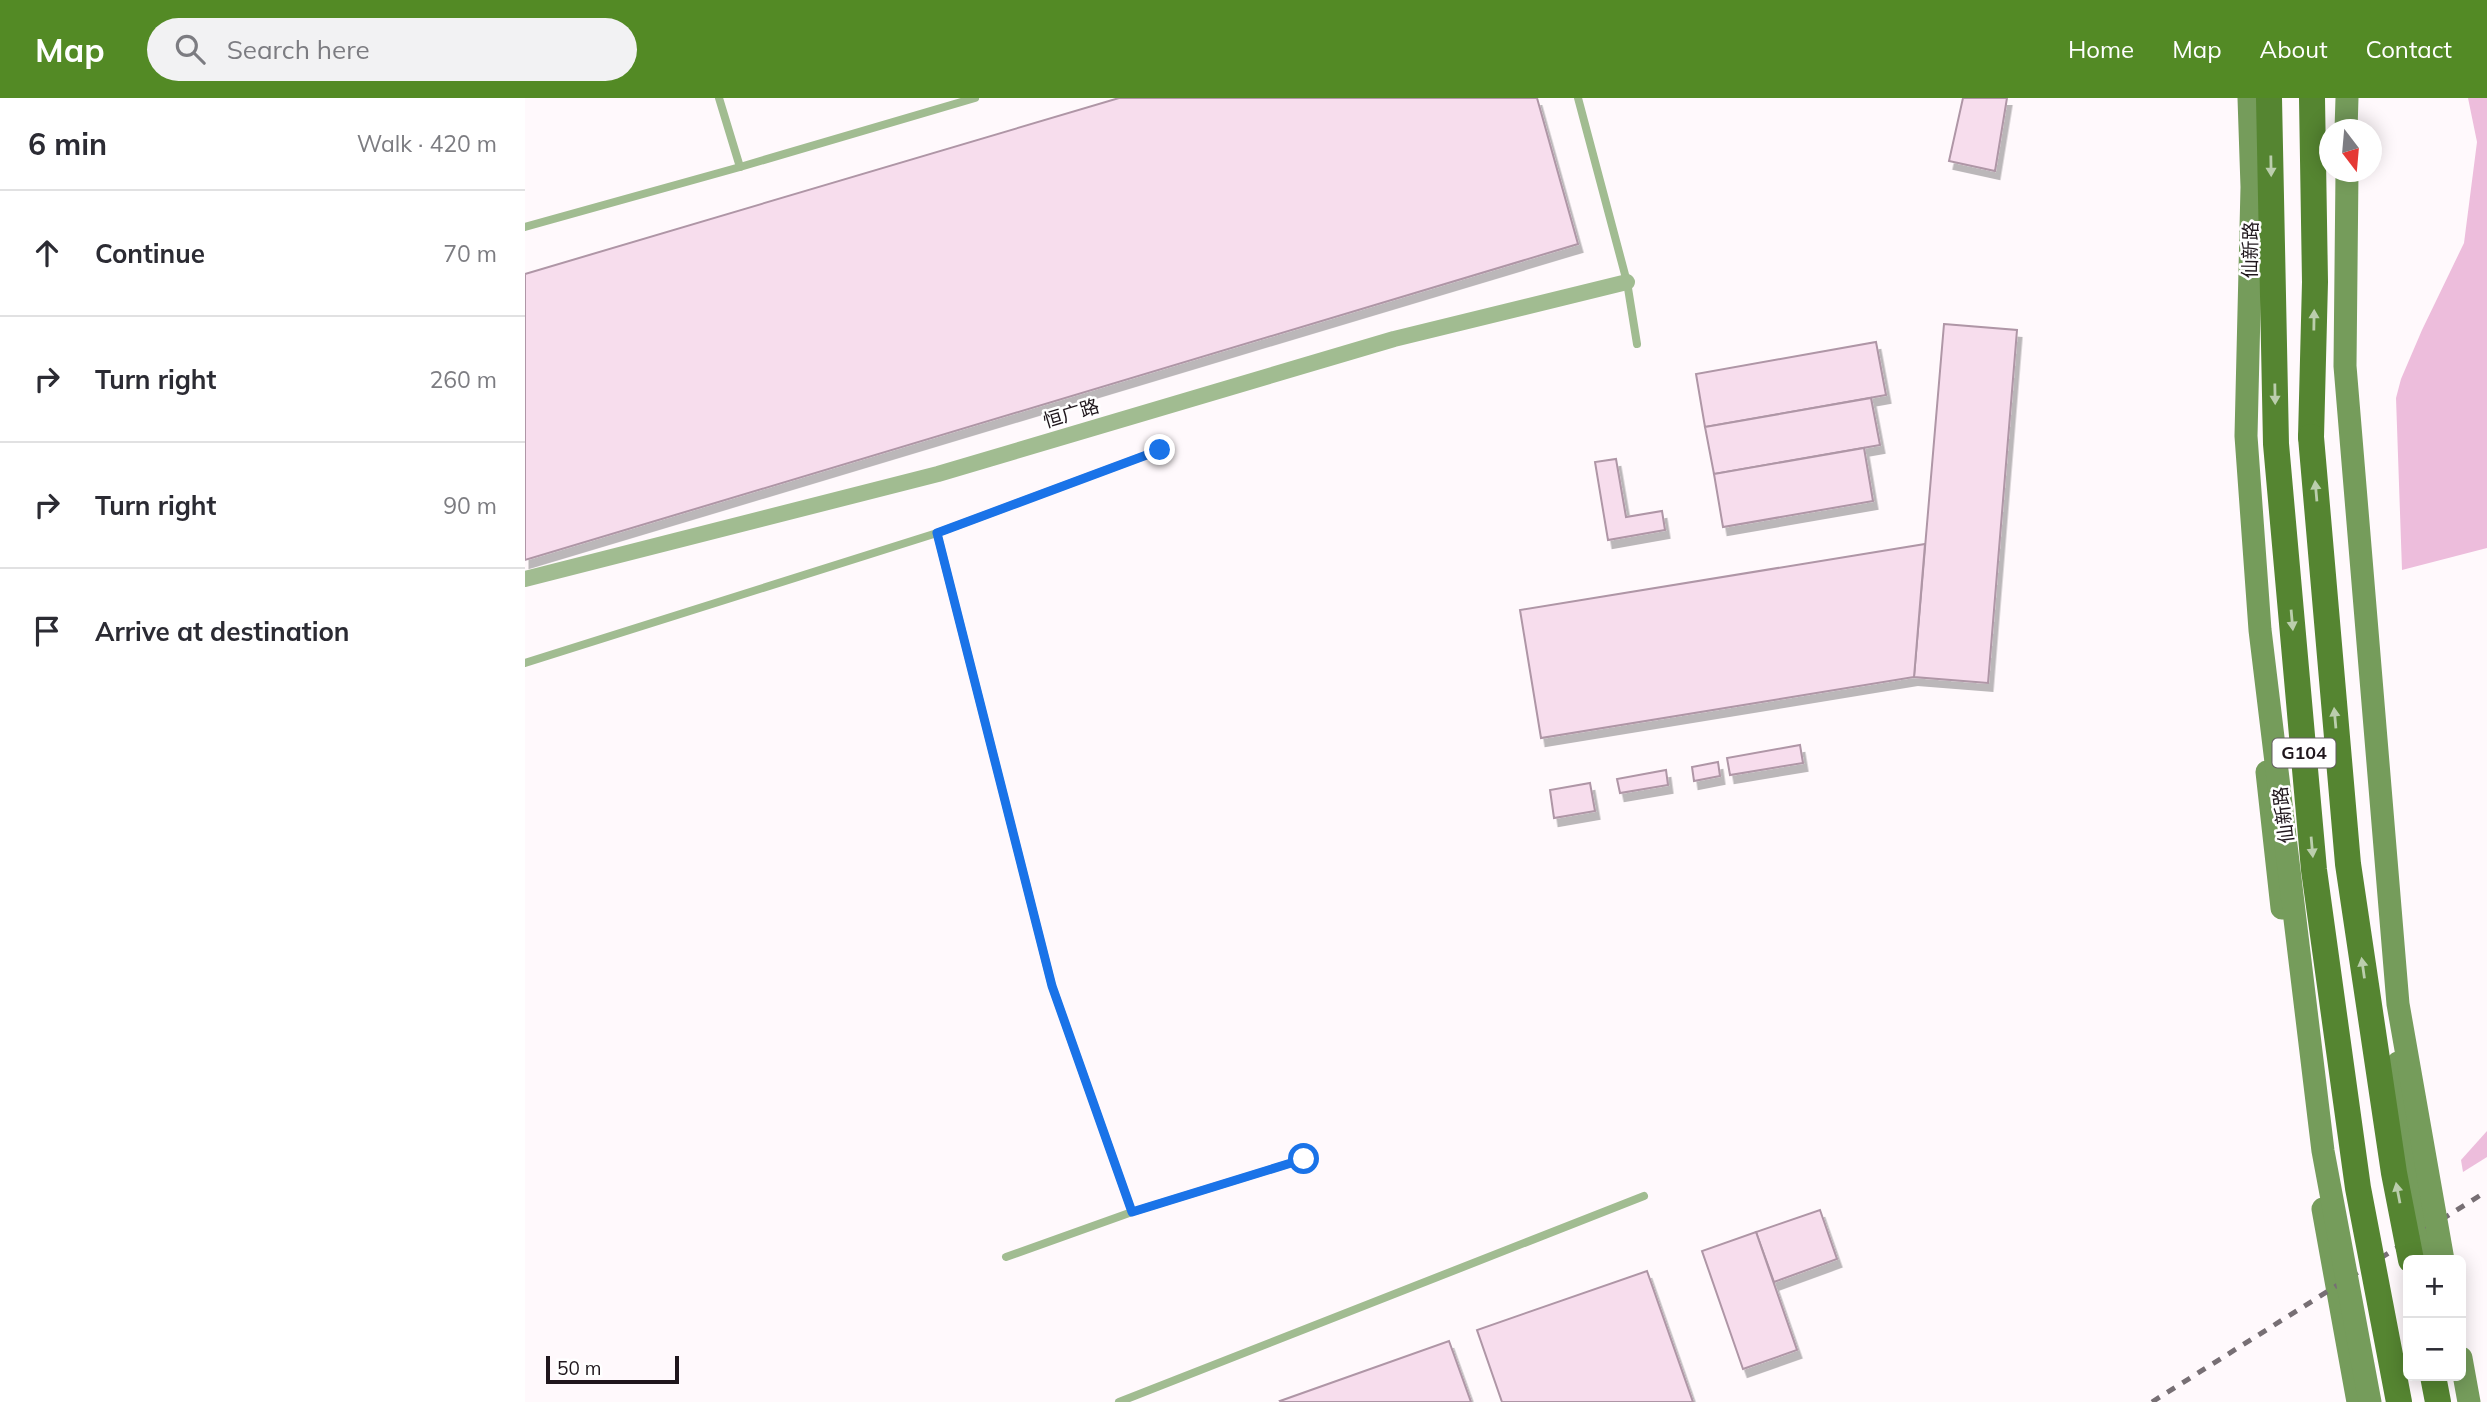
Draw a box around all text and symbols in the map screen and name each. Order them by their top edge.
search box [147,18,637,81]
text: Map [35,29,105,70]
icon: search [171,30,209,68]
text: Search here [227,33,370,66]
text: Home [2068,34,2134,64]
text: Map [2172,34,2222,64]
text: About [2260,34,2328,64]
text: Contact [2366,34,2452,64]
north arrow [2319,119,2382,182]
text: 6 min [28,125,107,163]
text: Walk · 420 m [357,129,497,158]
one-way arrow [2265,155,2276,177]
street label: 仙新路 [2238,221,2262,279]
icon: ahead [28,234,66,272]
text: Continue [95,237,205,270]
text: 70 m [443,239,497,268]
one-way arrow [2308,309,2320,331]
icon: right [28,360,66,398]
text: Turn right [95,363,216,396]
text: 260 m [429,365,497,394]
one-way arrow [2269,383,2281,405]
street label: 恒广路 [1040,393,1102,433]
route end [1144,434,1175,465]
one-way arrow [2310,480,2321,502]
icon: right [28,486,66,524]
text: Turn right [95,489,216,522]
text: 90 m [443,491,497,520]
one-way arrow [2287,610,2298,632]
icon: arrive [28,612,66,650]
text: Arrive at destination [95,615,350,648]
one-way arrow [2329,707,2340,729]
road number: G104 [2273,738,2335,768]
street label: 仙新路 [2268,785,2298,845]
one-way arrow [2307,836,2318,858]
one-way arrow [2358,957,2369,979]
route start [1288,1143,1319,1174]
one-way arrow [2392,1182,2403,1204]
map controls [2403,1255,2466,1381]
button: + [2403,1255,2466,1318]
button: − [2403,1318,2466,1381]
scale bar [546,1353,679,1385]
text: 50 m [557,1356,601,1380]

